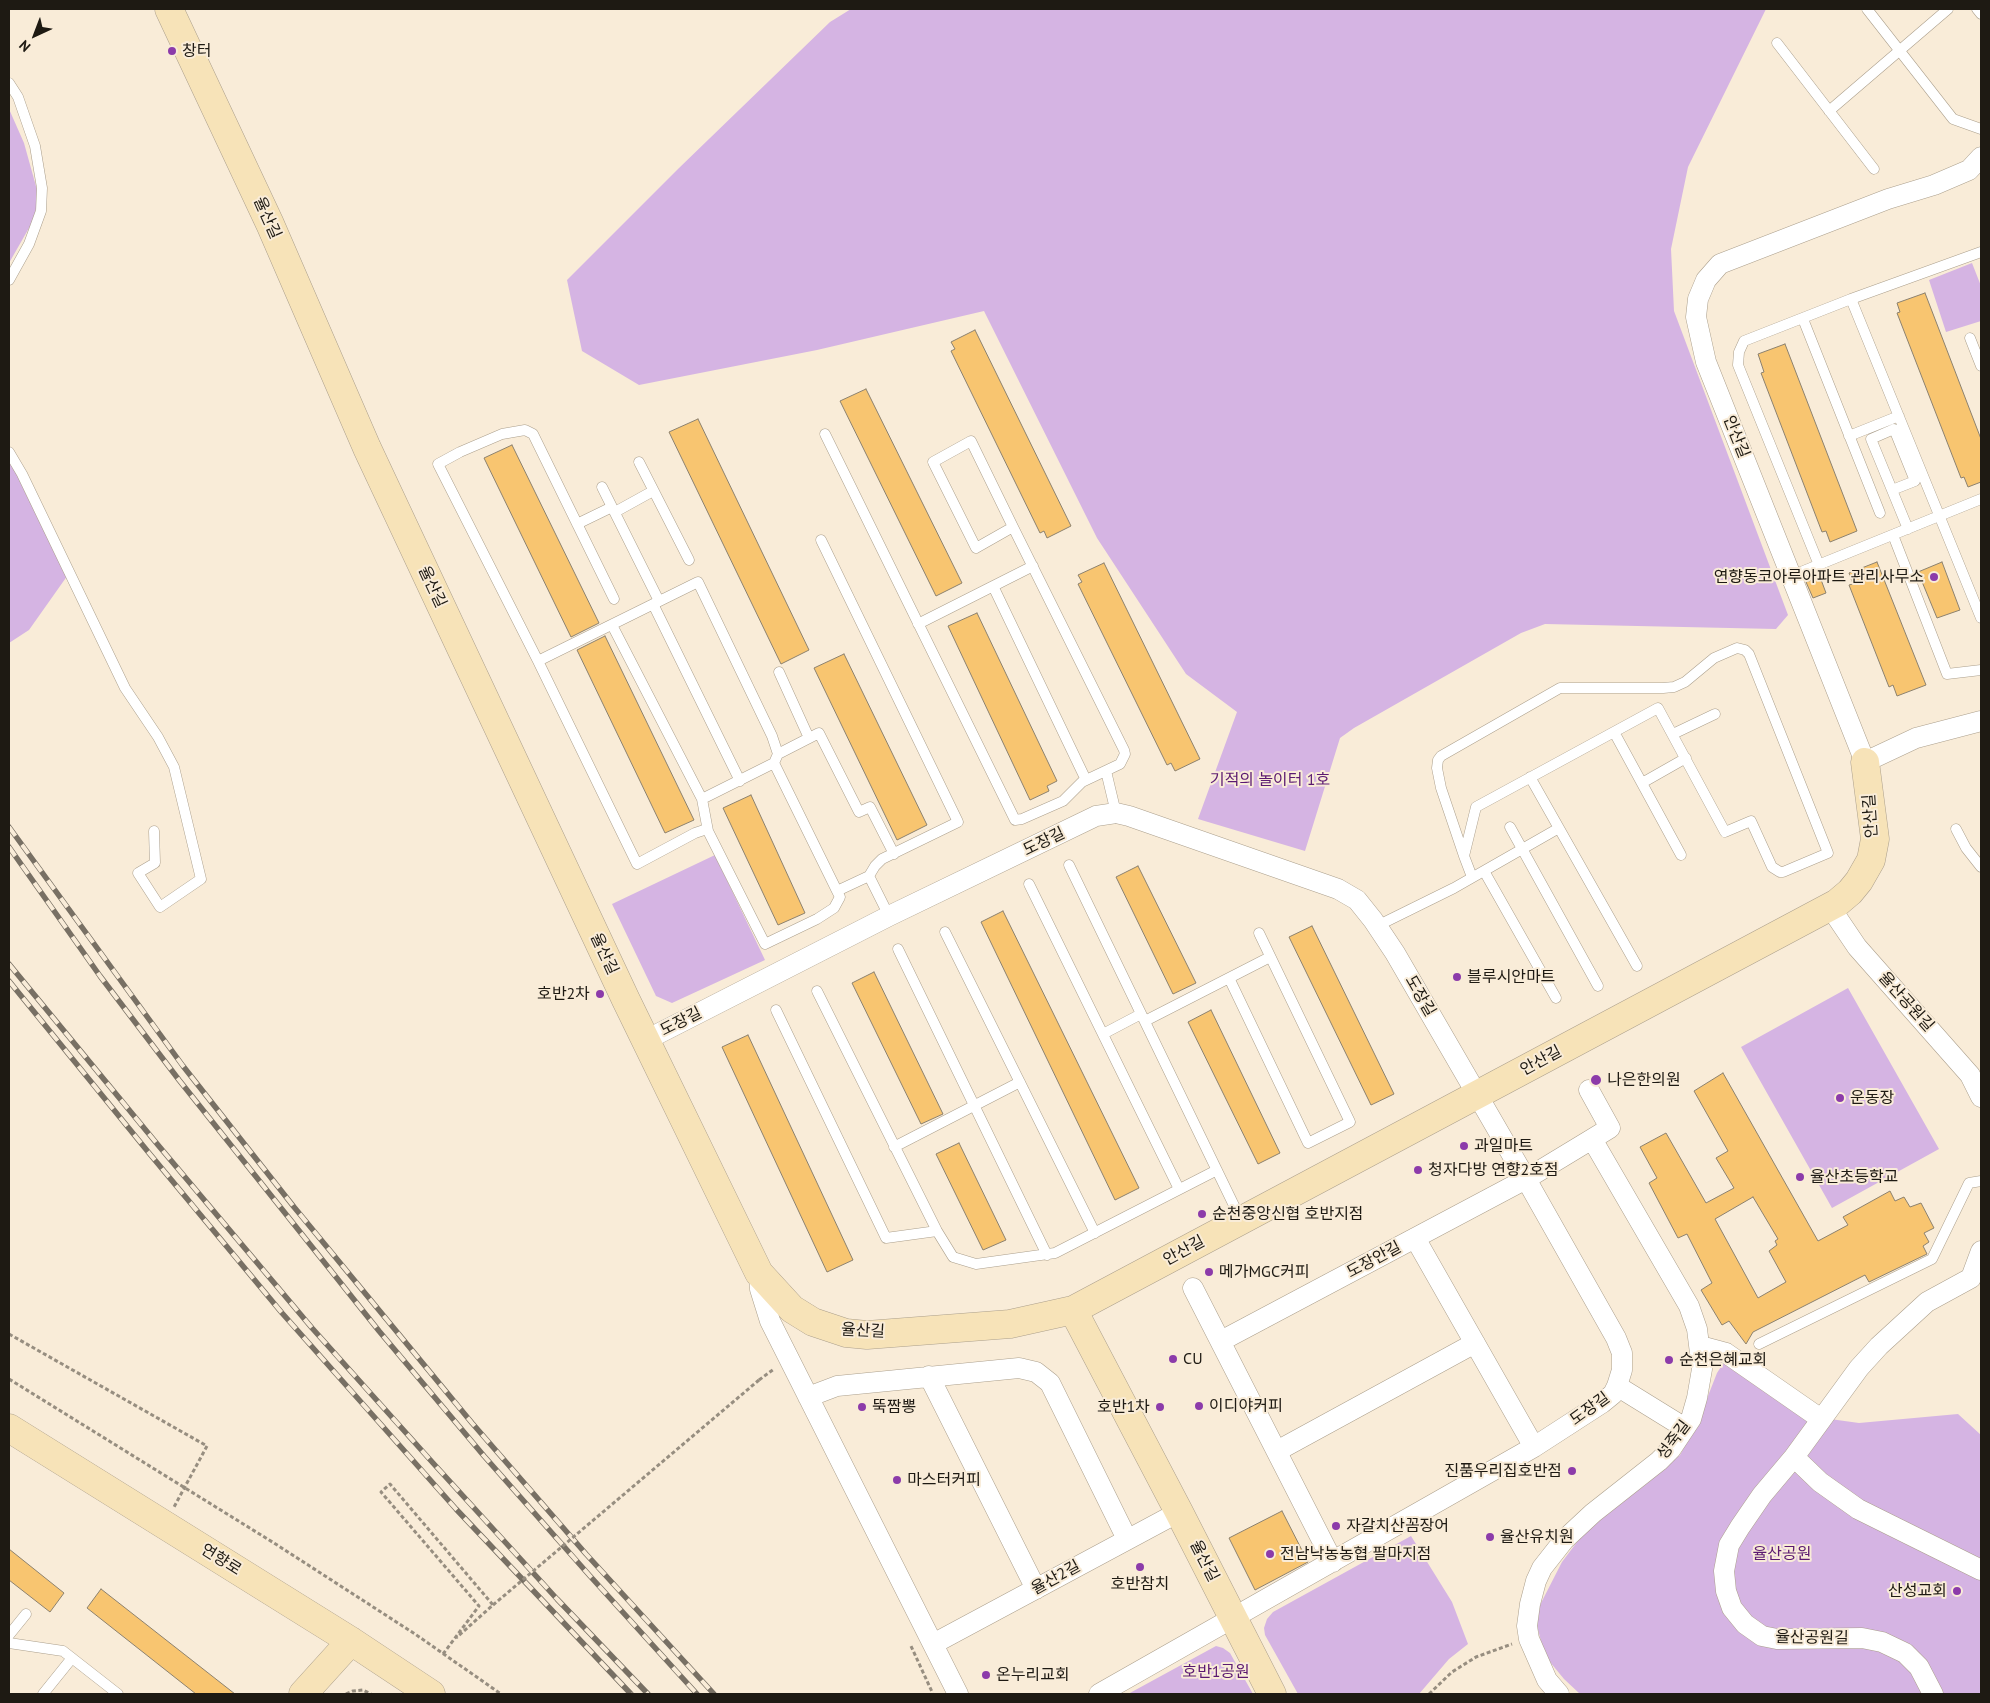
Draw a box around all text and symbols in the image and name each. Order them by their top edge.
north arrow [10,10,60,60]
text: N [15,36,34,56]
place label: 창터 [182,41,211,61]
marker: 창터 [166,45,178,57]
street label: 율산길 [249,194,285,242]
street label: 안산길 [1719,413,1753,461]
street label: 율산길 [414,563,450,611]
place label: 연향동코아루아파트 관리사무소 [1714,567,1924,587]
marker: 연향동코아루아파트 관리사무소 [1928,571,1940,583]
park label: 기적의 놀이터 1호 [1210,770,1330,790]
street label: 안산길 [1860,793,1882,839]
street label: 도장길 [1020,824,1068,860]
street label: 율산길 [586,930,622,978]
place label: 블루시안마트 [1467,967,1555,987]
street label: 율산공원길 [1874,968,1938,1036]
marker: 블루시안마트 [1451,971,1463,983]
street label: 도장길 [1401,972,1439,1020]
place label: 호반2차 [537,984,590,1004]
marker: 호반2차 [594,988,606,1000]
street label: 도장길 [657,1003,705,1041]
street label: 안산길 [1517,1042,1565,1080]
place label: 나은한의원 [1607,1070,1681,1090]
marker: 나은한의원 [1589,1073,1603,1087]
place label: 운동장 [1850,1088,1894,1108]
marker: 운동장 [1834,1092,1846,1104]
place label: 과일마트 [1474,1136,1533,1156]
marker: 과일마트 [1458,1140,1470,1152]
place label: 청자다방 연향2호점 [1428,1160,1559,1180]
marker: 청자다방 연향2호점 [1412,1164,1424,1176]
place label: 율산초등학교 [1810,1167,1898,1187]
marker: 율산초등학교 [1794,1171,1806,1183]
place label: 순천중앙신협 호반지점 [1212,1204,1363,1224]
marker: 순천중앙신협 호반지점 [1196,1208,1208,1220]
street label: 안산길 [1160,1232,1208,1270]
street label: 도장안길 [1343,1238,1405,1282]
place label: 메가MGC커피 [1219,1262,1309,1282]
marker: 메가MGC커피 [1203,1266,1215,1278]
street label: 율산길 [840,1320,886,1342]
place label: CU [1183,1349,1203,1369]
place label: 순천은혜교회 [1679,1350,1767,1370]
marker: CU [1167,1353,1179,1365]
marker: 순천은혜교회 [1663,1354,1675,1366]
street label: 도장길 [1566,1388,1614,1430]
place label: 이디야커피 [1209,1396,1283,1416]
place label: 뚝짬뽕 [872,1397,916,1417]
place label: 호반1차 [1097,1397,1150,1417]
marker: 이디야커피 [1193,1400,1205,1412]
marker: 뚝짬뽕 [856,1401,868,1413]
marker: 호반1차 [1154,1401,1166,1413]
street label: 성죽길 [1653,1417,1695,1463]
place label: 진품우리집호반점 [1444,1461,1562,1481]
marker: 진품우리집호반점 [1566,1465,1578,1477]
place label: 마스터커피 [907,1470,981,1490]
marker: 마스터커피 [891,1474,903,1486]
place label: 자갈치산꼼장어 [1346,1516,1449,1536]
marker: 자갈치산꼼장어 [1330,1520,1342,1532]
place label: 율산유치원 [1500,1527,1574,1547]
marker: 율산유치원 [1484,1531,1496,1543]
street label: 율산길 [1185,1537,1223,1585]
street label: 연향로 [197,1540,245,1580]
place label: 전남낙농농협 팔마지점 [1280,1544,1431,1564]
park label: 율산공원 [1753,1544,1811,1564]
marker: 전남낙농농협 팔마지점 [1264,1548,1276,1560]
street label: 율산2길 [1028,1557,1084,1599]
marker: 호반참치 [1134,1561,1146,1573]
place label: 호반참치 [1111,1574,1169,1594]
place label: 산성교회 [1888,1581,1947,1601]
marker: 산성교회 [1951,1585,1963,1597]
street label: 율산공원길 [1775,1628,1849,1648]
park label: 호반1공원 [1182,1662,1250,1682]
place label: 온누리교회 [996,1665,1070,1685]
marker: 온누리교회 [980,1669,992,1681]

